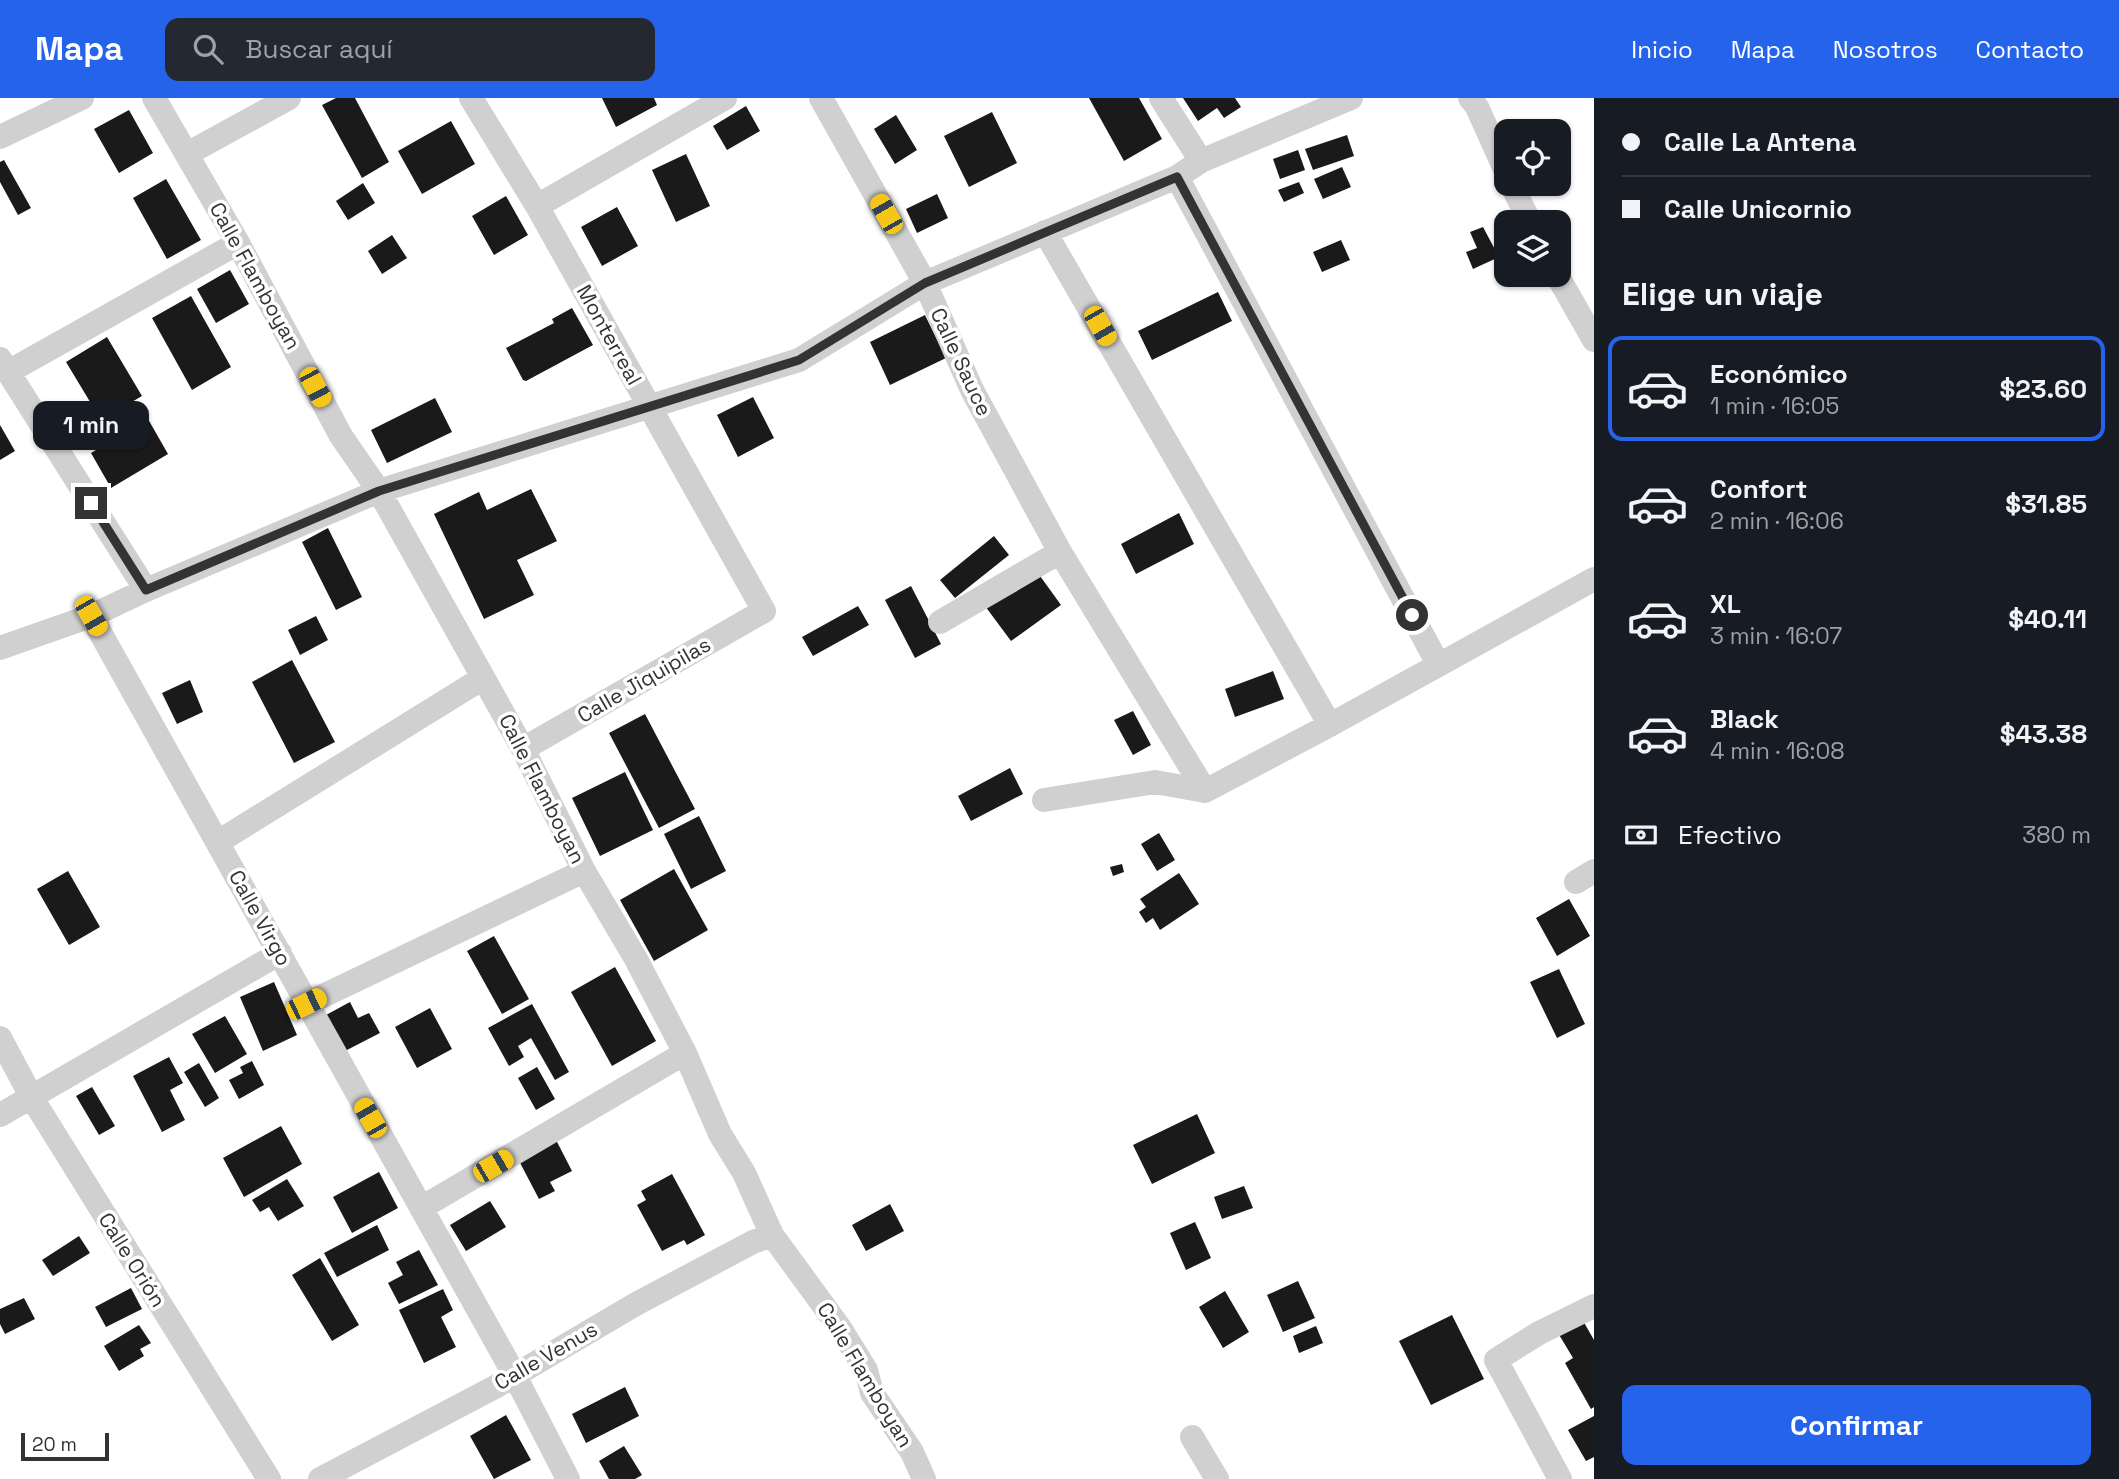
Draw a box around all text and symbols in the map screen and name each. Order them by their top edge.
search box [165,18,655,81]
text: Mapa [35,28,123,70]
icon: search [189,30,227,68]
text: Buscar aquí [245,32,393,66]
text: Inicio [1631,34,1693,65]
text: Mapa [1731,34,1795,65]
text: Nosotros [1833,34,1938,65]
text: Contacto [1976,34,2084,65]
map controls [1494,119,1571,287]
button: locate [1494,119,1571,196]
text: Calle La Antena [1664,125,1856,159]
car [867,191,906,237]
text: Calle Unicornio [1664,192,1852,226]
street label: Calle Flamboyan [204,197,307,354]
button: layers [1494,210,1571,287]
text: Elige un viaje [1622,274,1823,314]
street label: Monterreal [571,280,648,390]
street label: Calle Sauce [925,303,998,420]
car [1081,303,1120,349]
icon: car [1626,357,1689,420]
text: Económico [1710,357,1848,391]
car [296,364,335,410]
text: $23.60 [2000,372,2087,406]
text: 1 min · 16:05 [1710,391,1839,421]
callout: 1 min [33,402,149,450]
text: 1 min [63,410,119,440]
icon: car [1626,472,1689,535]
text: Confort [1710,472,1807,506]
route end [75,487,107,519]
text: $31.85 [2005,487,2087,521]
text: 2 min · 16:06 [1710,506,1844,536]
icon: car [1626,587,1689,650]
text: XL [1710,587,1741,621]
car [72,593,111,639]
route start [1396,599,1428,631]
text: $40.11 [2008,602,2087,636]
text: 3 min · 16:07 [1710,621,1842,651]
street label: Calle Jiquipilas [572,630,715,729]
icon: car [1626,702,1689,765]
text: Black [1710,702,1779,736]
street label: Calle Flamboyan [493,709,592,868]
text: $43.38 [2000,717,2087,751]
text: 4 min · 16:08 [1710,736,1845,766]
icon: cash [1622,816,1660,854]
text: Efectivo [1678,818,1782,852]
text: 380 m [2022,820,2091,850]
street label: Calle Virgo [223,865,298,970]
car [283,985,330,1023]
car [351,1095,390,1141]
car [470,1146,517,1186]
street label: Calle Orión [93,1207,172,1312]
street label: Calle Flamboyan [811,1297,919,1452]
street label: Calle Venus [489,1315,602,1396]
button: Confirmar [1622,1385,2091,1465]
scale bar [21,1430,108,1462]
text: 20 m [32,1432,77,1457]

